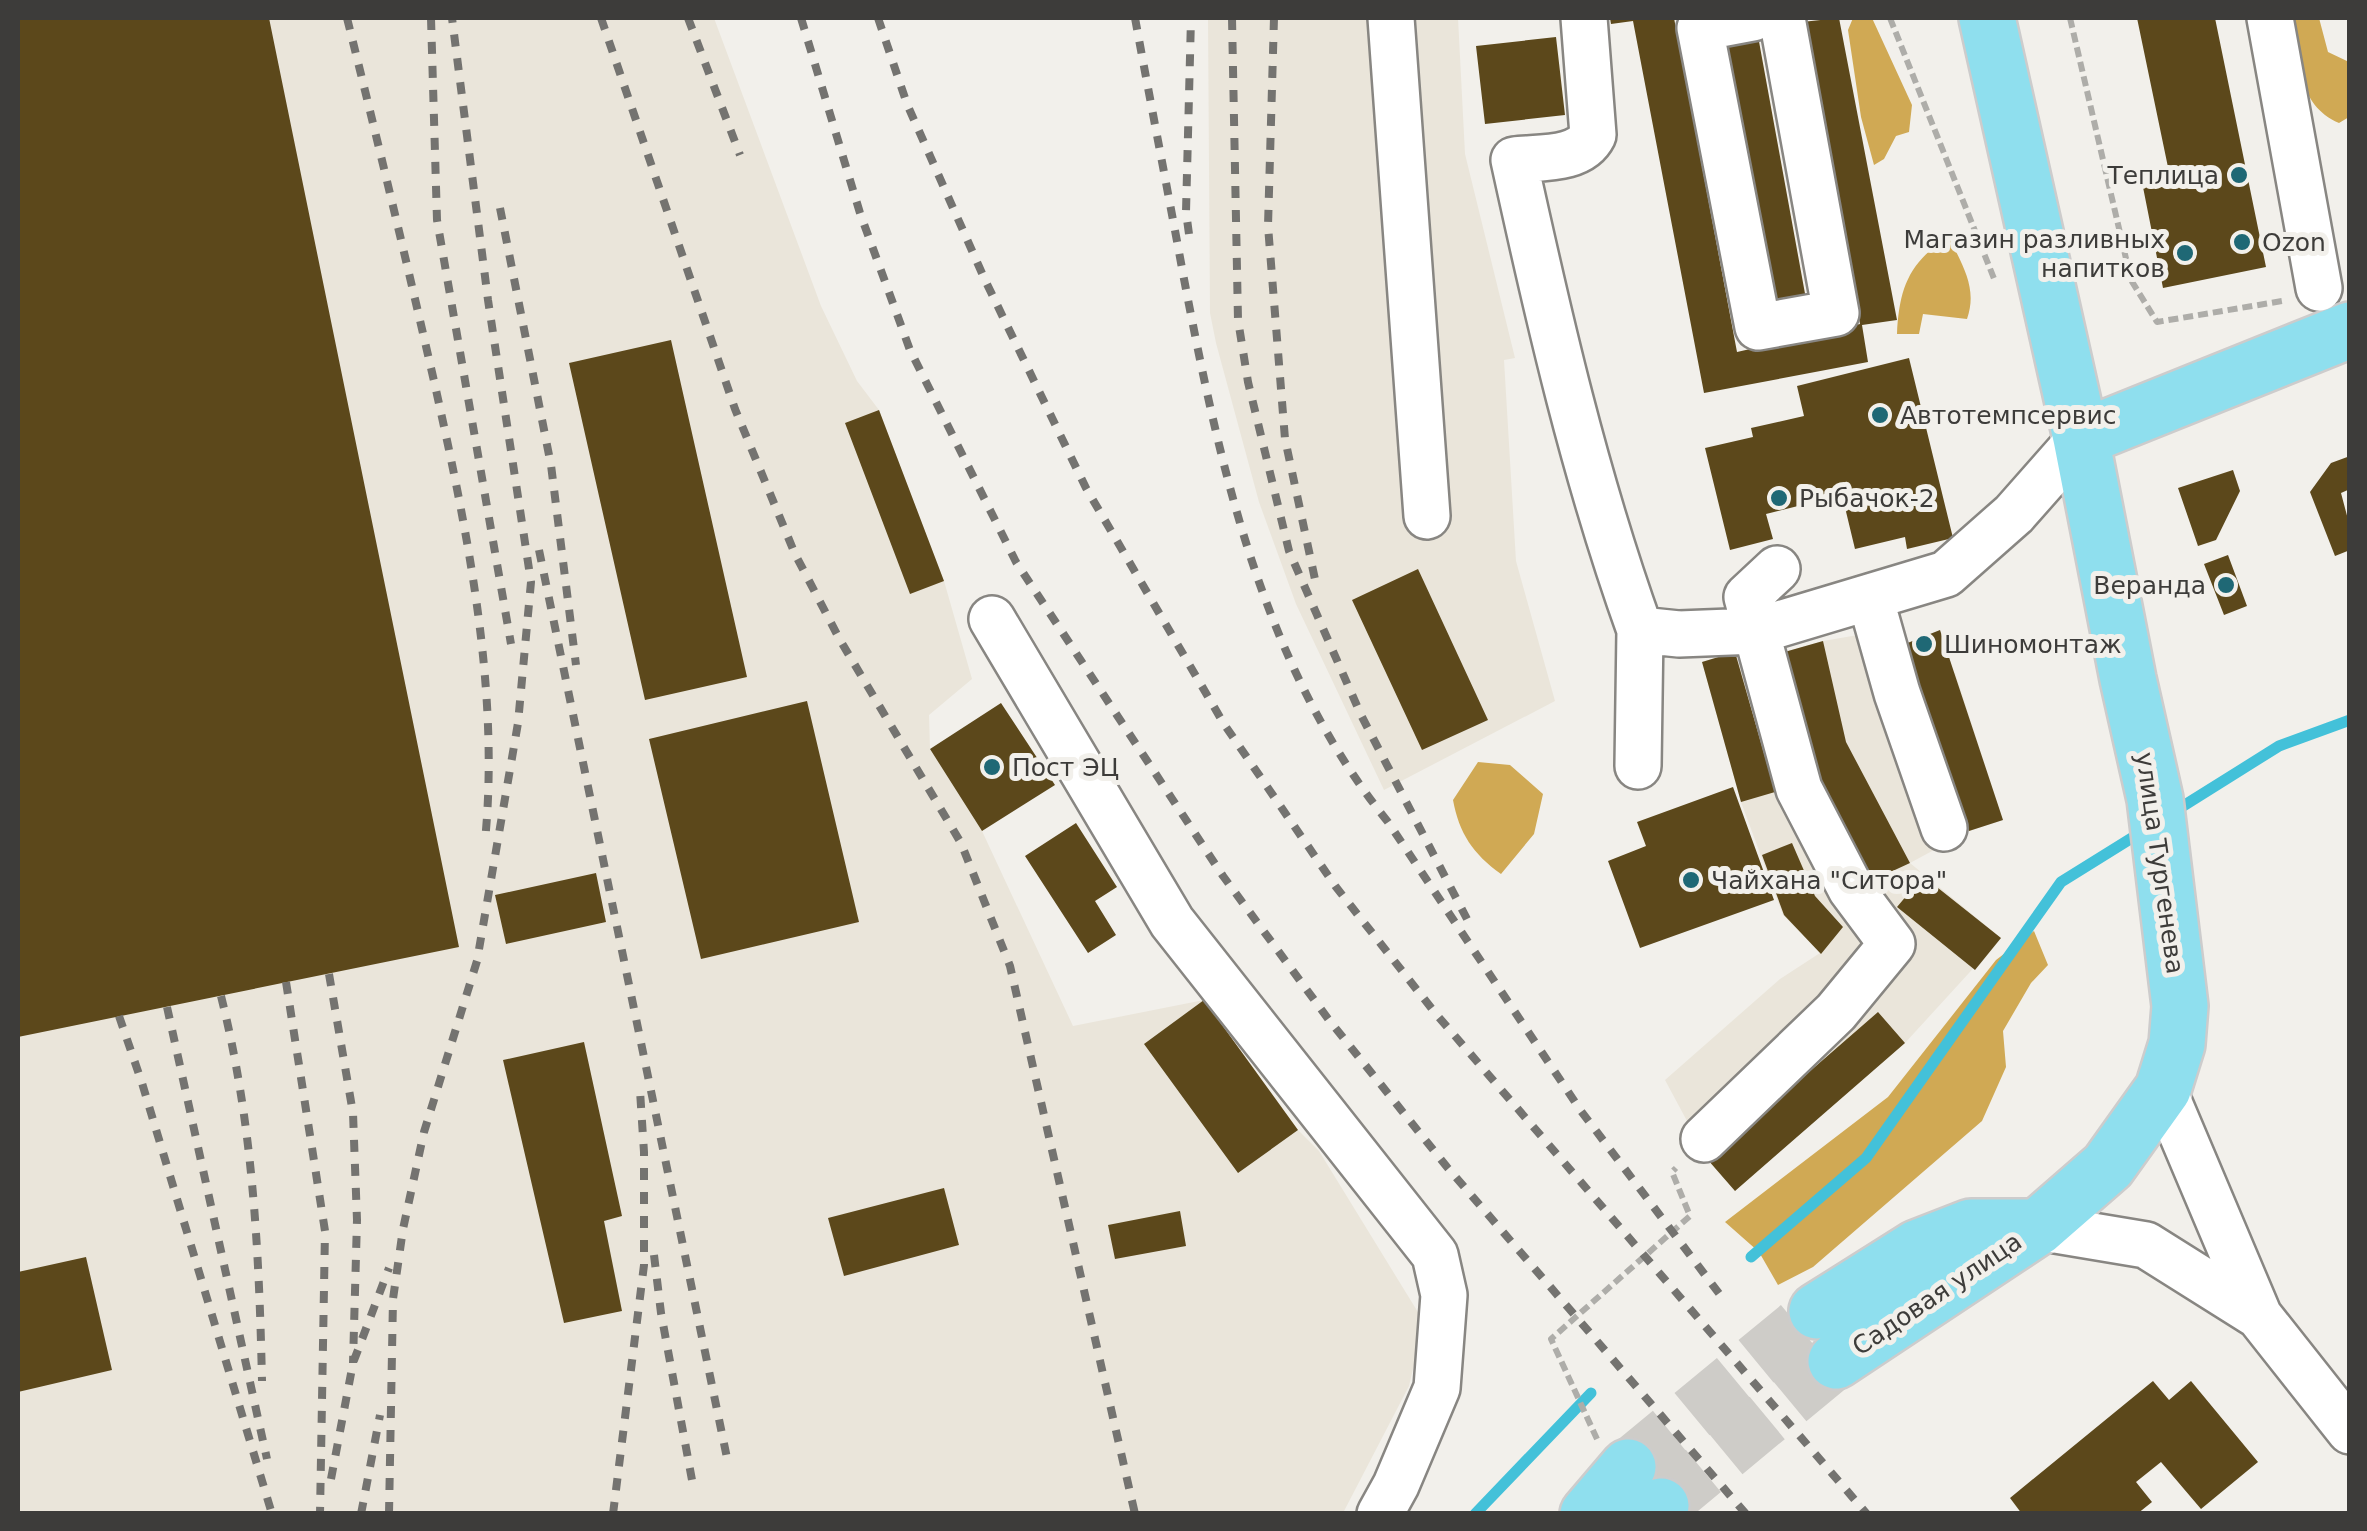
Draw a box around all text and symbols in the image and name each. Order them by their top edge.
place label: Теплица [2106,161,2219,190]
marker: Теплица [2228,164,2250,186]
place label: Магазин разливных напитков [1904,225,2165,283]
place label: Ozon [2262,228,2326,257]
marker: Ozon [2231,231,2253,253]
marker: Магазин разливных напитков [2174,242,2196,264]
place label: Автотемпсервис [1900,401,2117,430]
marker: Автотемпсервис [1869,404,1891,426]
place label: Рыбачок-2 [1799,484,1935,513]
marker: Рыбачок-2 [1768,487,1790,509]
place label: Веранда [2093,571,2206,600]
marker: Веранда [2215,574,2237,596]
place label: Шиномонтаж [1944,630,2122,659]
marker: Шиномонтаж [1913,633,1935,655]
street label: улица Тургенева [2130,750,2190,976]
place label: Пост ЭЦ [1012,753,1119,782]
marker: Пост ЭЦ [981,756,1003,778]
place label: Чайхана "Ситора" [1711,866,1947,895]
marker: Чайхана "Ситора" [1680,869,1702,891]
street label: Садовая улица [1847,1227,2027,1361]

